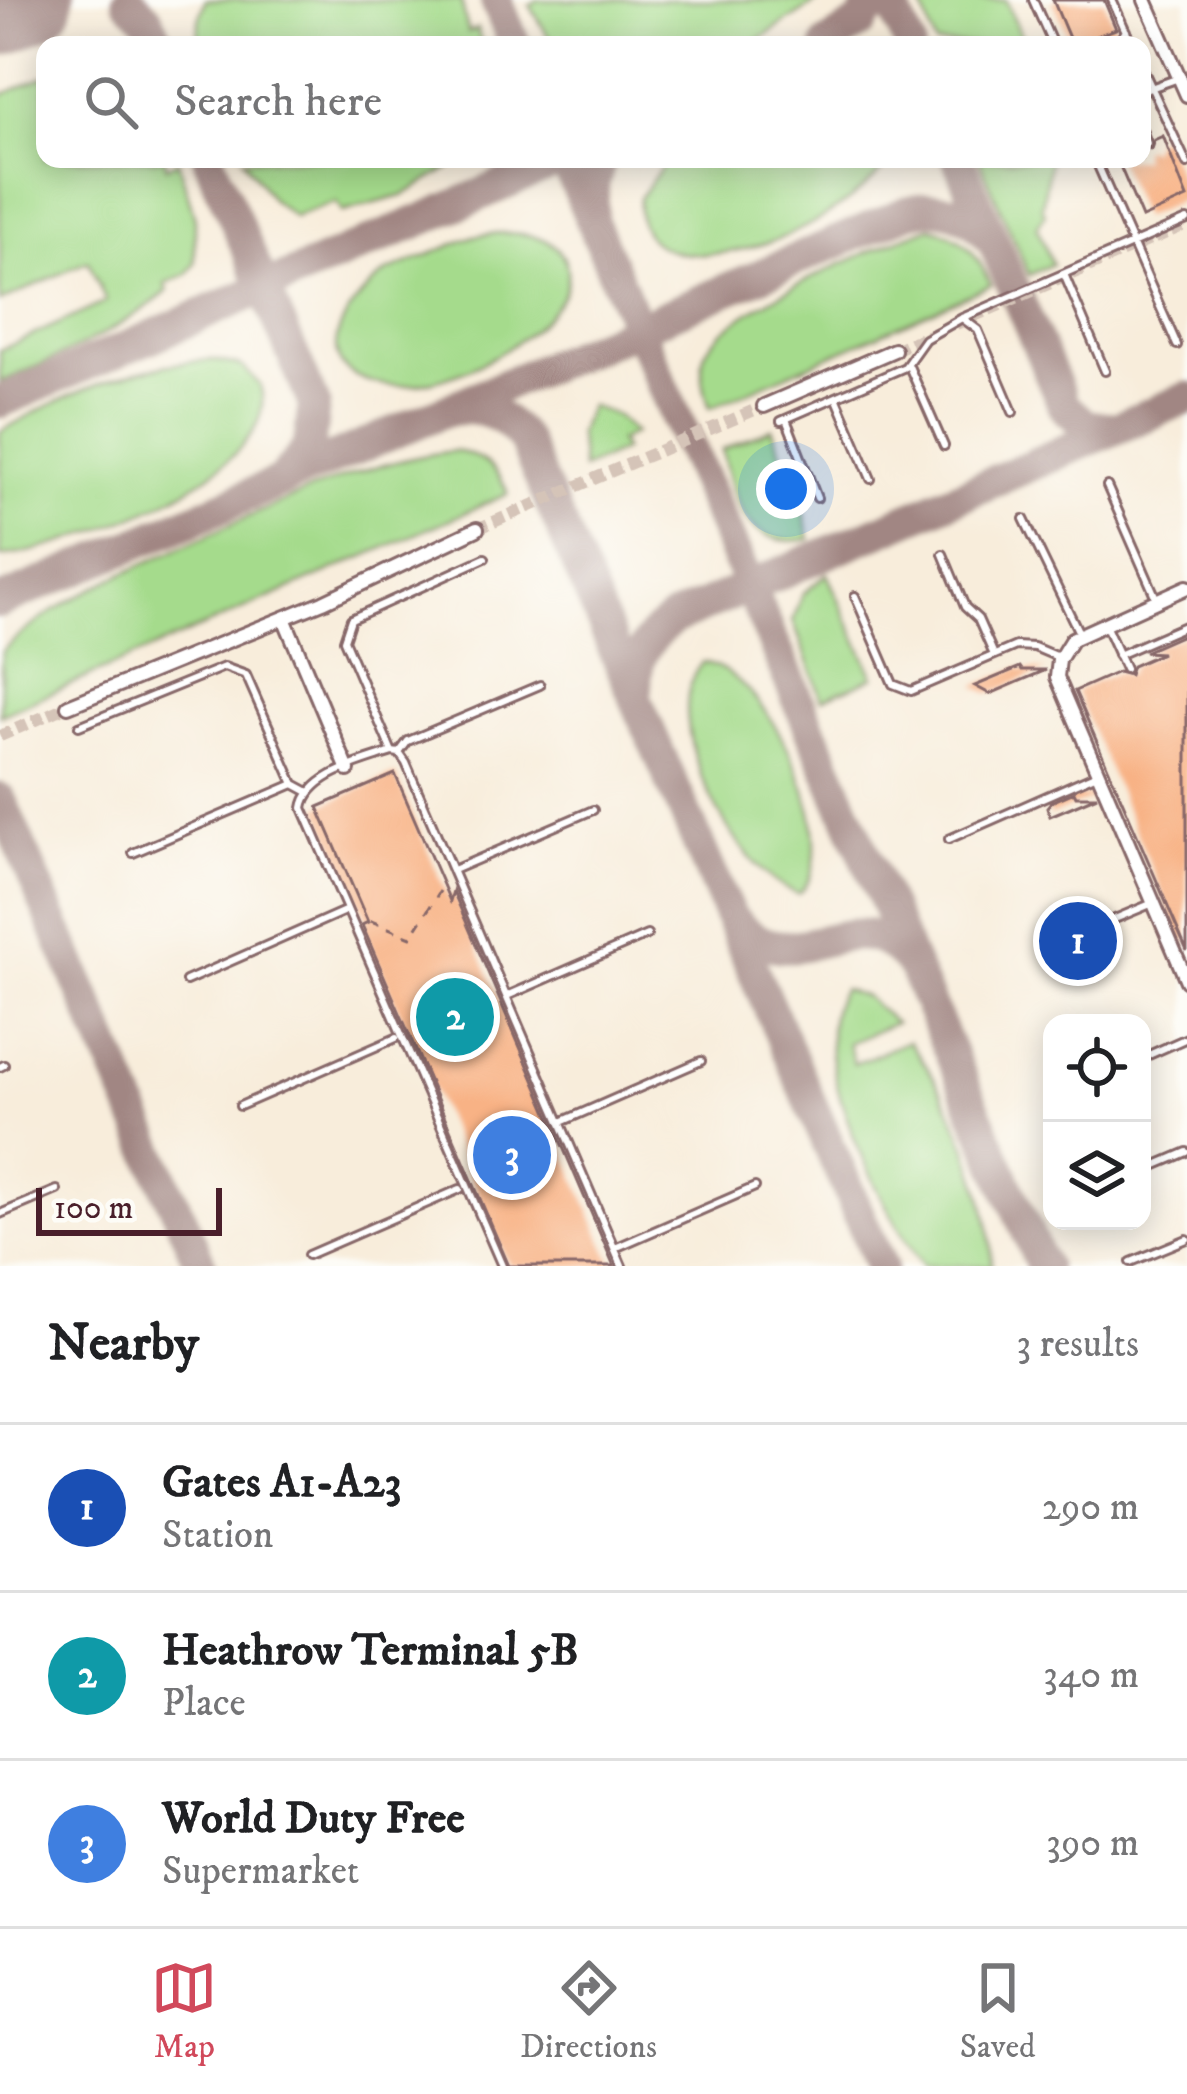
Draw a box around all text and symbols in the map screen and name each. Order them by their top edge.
search box [36,36,1151,168]
icon: search [78,69,144,135]
text: Search here [174,74,382,130]
your location [756,459,816,519]
pin: 1 [1039,896,1117,986]
pin: 2 [416,972,494,1062]
map controls [1043,1014,1151,1230]
button: locate [1043,1014,1151,1122]
pin: 3 [473,1110,551,1200]
button: layers [1043,1122,1151,1230]
scale bar [36,1182,222,1235]
text: 100 m [54,1188,133,1229]
text: Nearby [48,1312,199,1376]
text: 3 results [1016,1320,1139,1369]
text: Gates A1-A23 [162,1455,401,1511]
text: 1 [80,1483,94,1532]
text: 290 m [1042,1483,1139,1532]
text: Station [162,1511,273,1560]
text: Heathrow Terminal 5B [162,1623,579,1679]
text: 2 [77,1651,97,1700]
text: 340 m [1043,1651,1139,1700]
text: Place [162,1679,246,1728]
text: World Duty Free [162,1791,465,1847]
text: 3 [80,1819,94,1868]
text: 390 m [1046,1819,1139,1868]
text: Supermarket [162,1847,359,1896]
tab: Map [151,1955,217,2068]
tab: Directions [520,1955,657,2068]
tab: Saved [960,1955,1036,2068]

